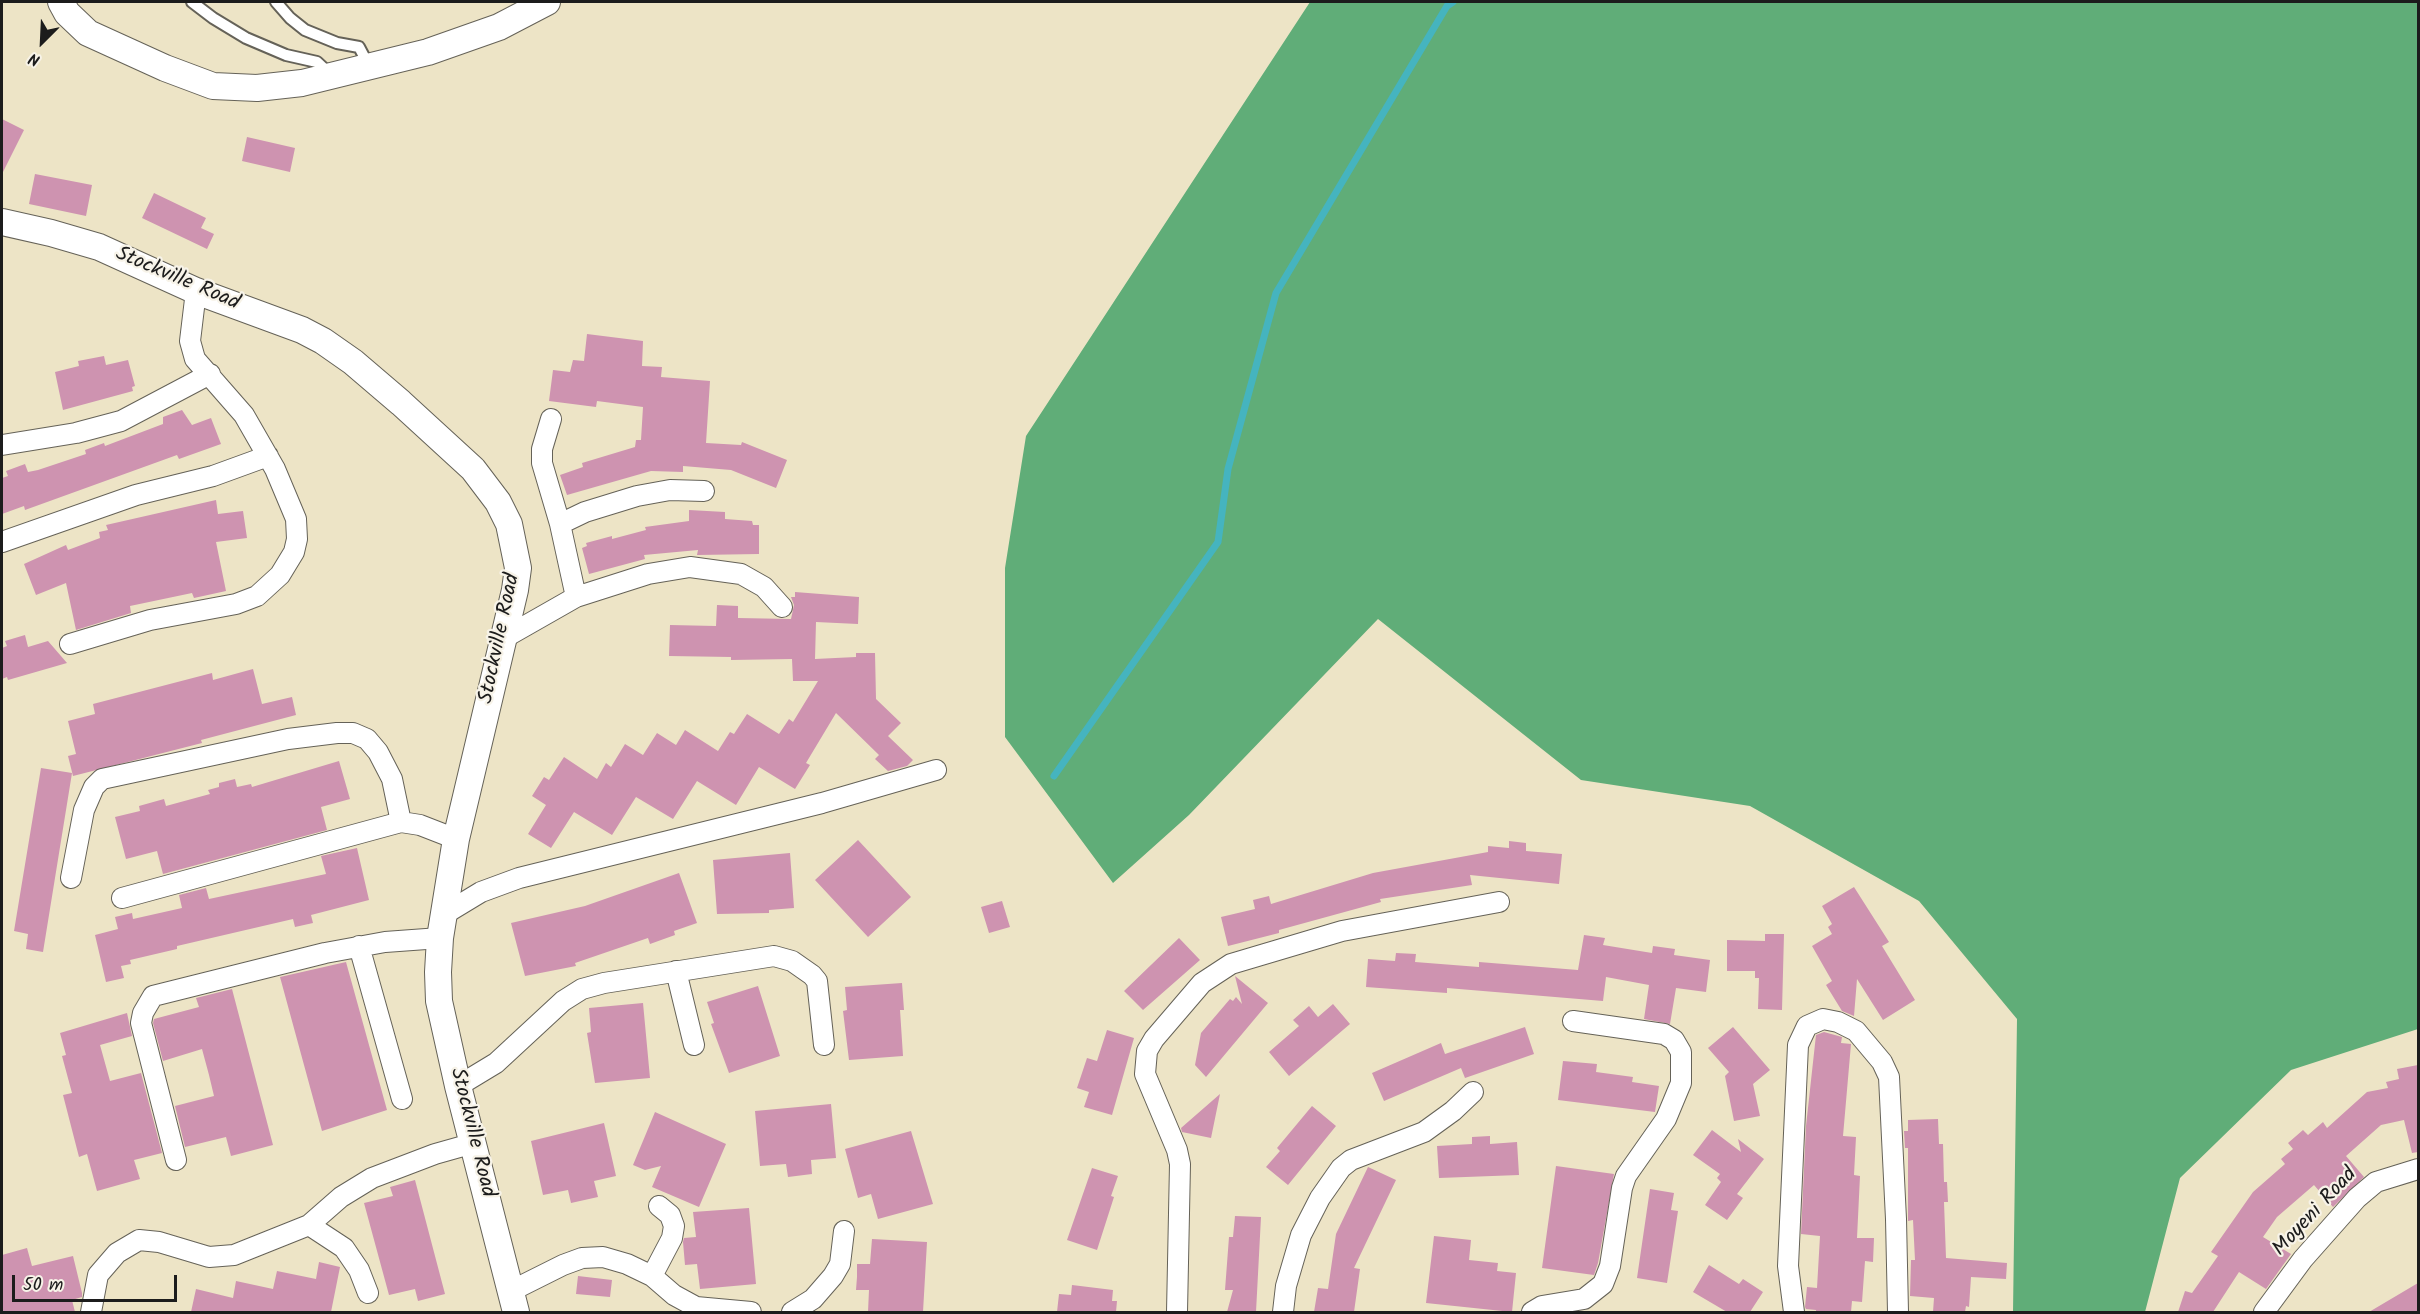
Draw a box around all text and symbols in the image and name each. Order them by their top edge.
north arrow [12,12,72,72]
text: N [25,45,44,72]
street label: Stockville Road [111,243,243,317]
street label: Stockville Road [475,572,527,706]
street label: Stockville Road [443,1066,499,1200]
street label: Moyeni Road [2269,1163,2363,1263]
scale bar [15,1263,180,1301]
text: 50 m [23,1271,63,1300]

